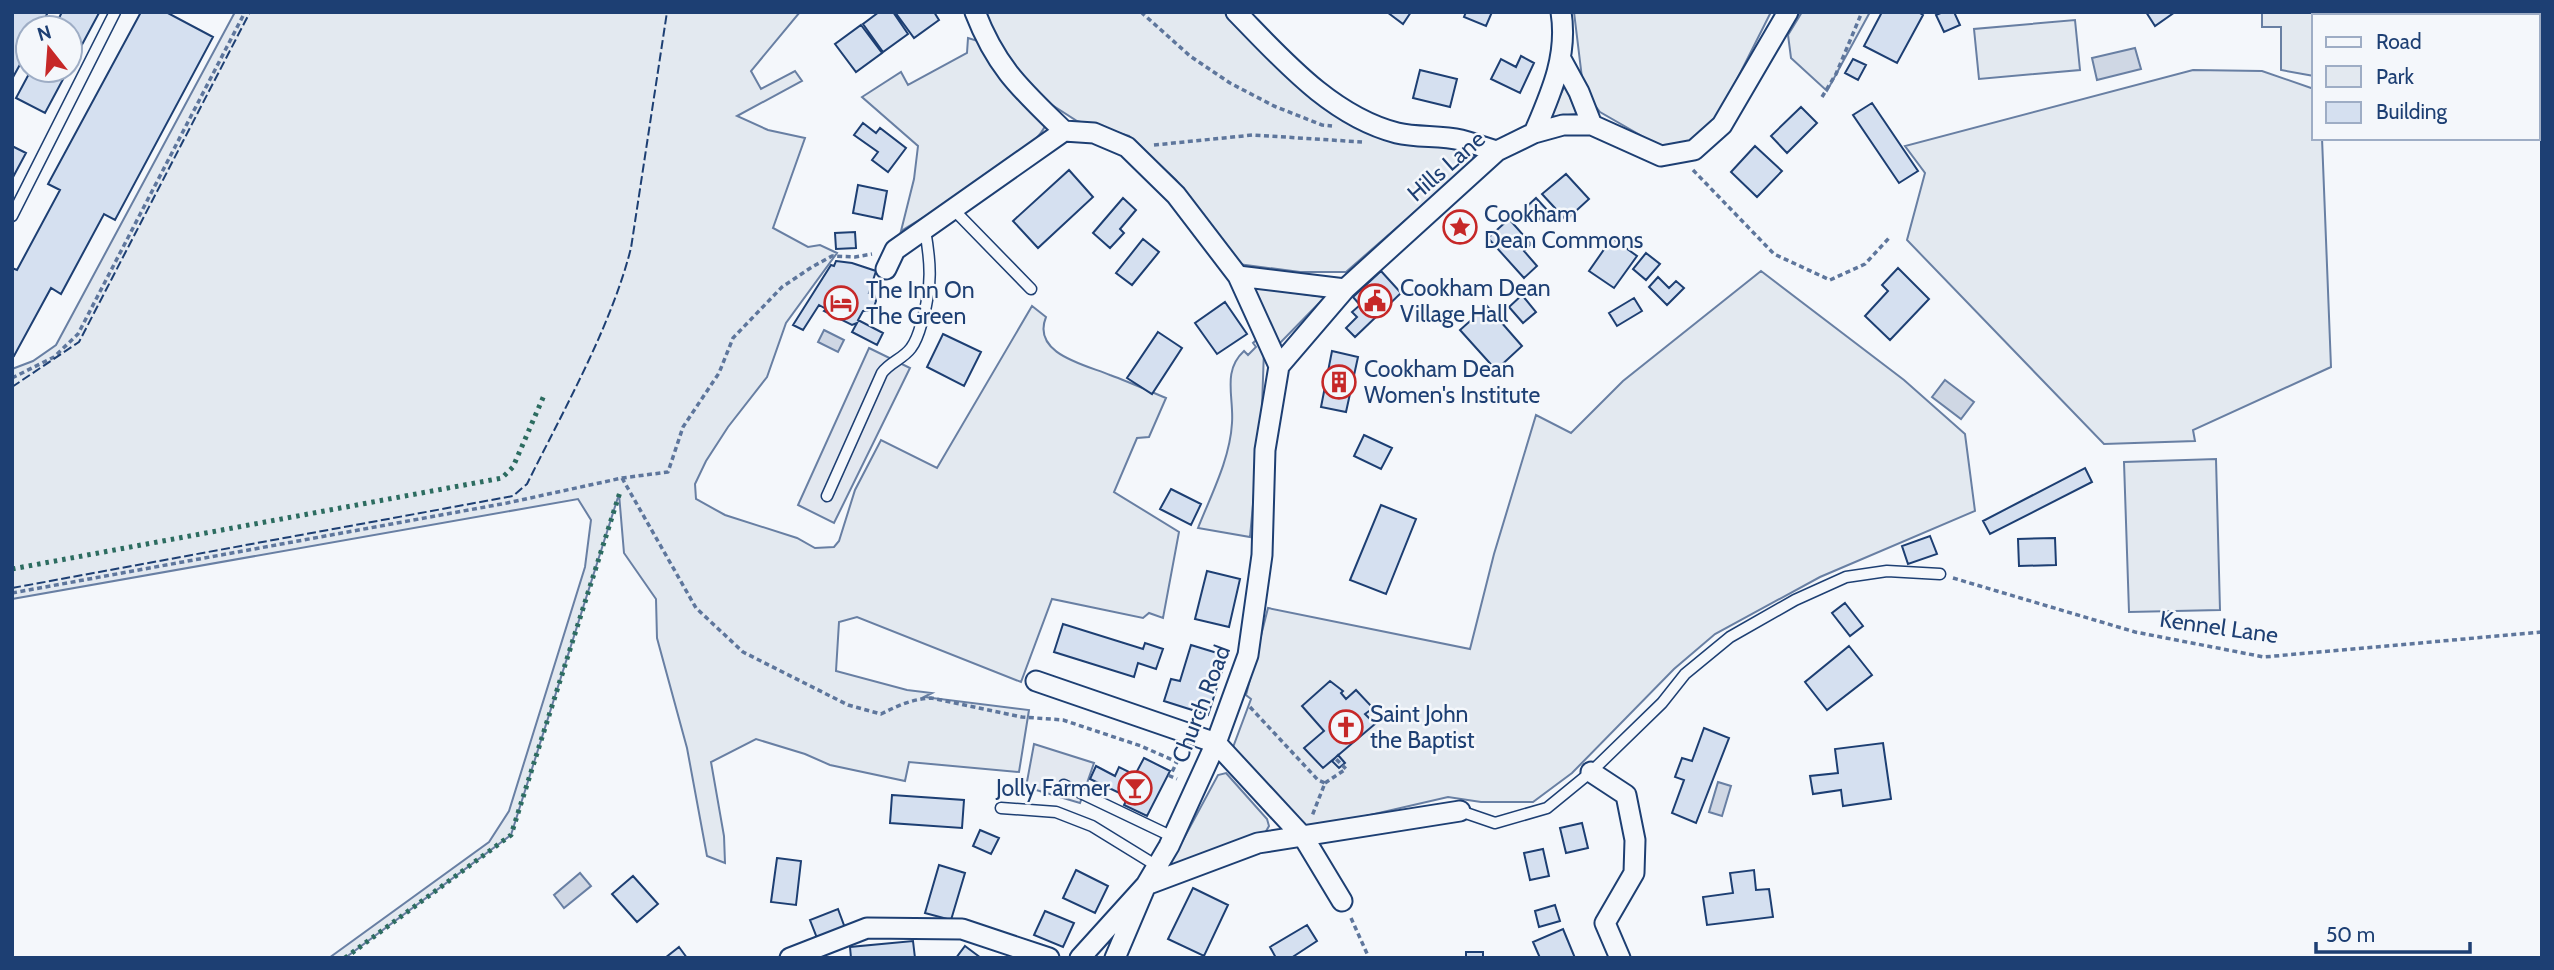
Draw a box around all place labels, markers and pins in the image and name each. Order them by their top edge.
place label: Cookham Dean Commons [1484,200,1643,254]
place icon: Cookham Dean Commons [1441,208,1479,246]
place label: Cookham Dean Village Hall [1400,274,1551,328]
place label: The Inn On The Green [866,276,975,330]
public building icon: Cookham Dean Village Hall [1356,282,1394,320]
hotel icon: The Inn On The Green [822,284,860,322]
place label: Cookham Dean Women's Institute [1364,355,1540,409]
building icon: Cookham Dean Women's Institute [1320,363,1358,401]
place label: Saint John the Baptist [1370,700,1475,754]
church icon: Saint John the Baptist [1327,708,1365,746]
bar icon: Jolly Farmer [1116,769,1154,807]
place label: Jolly Farmer [995,774,1111,802]

